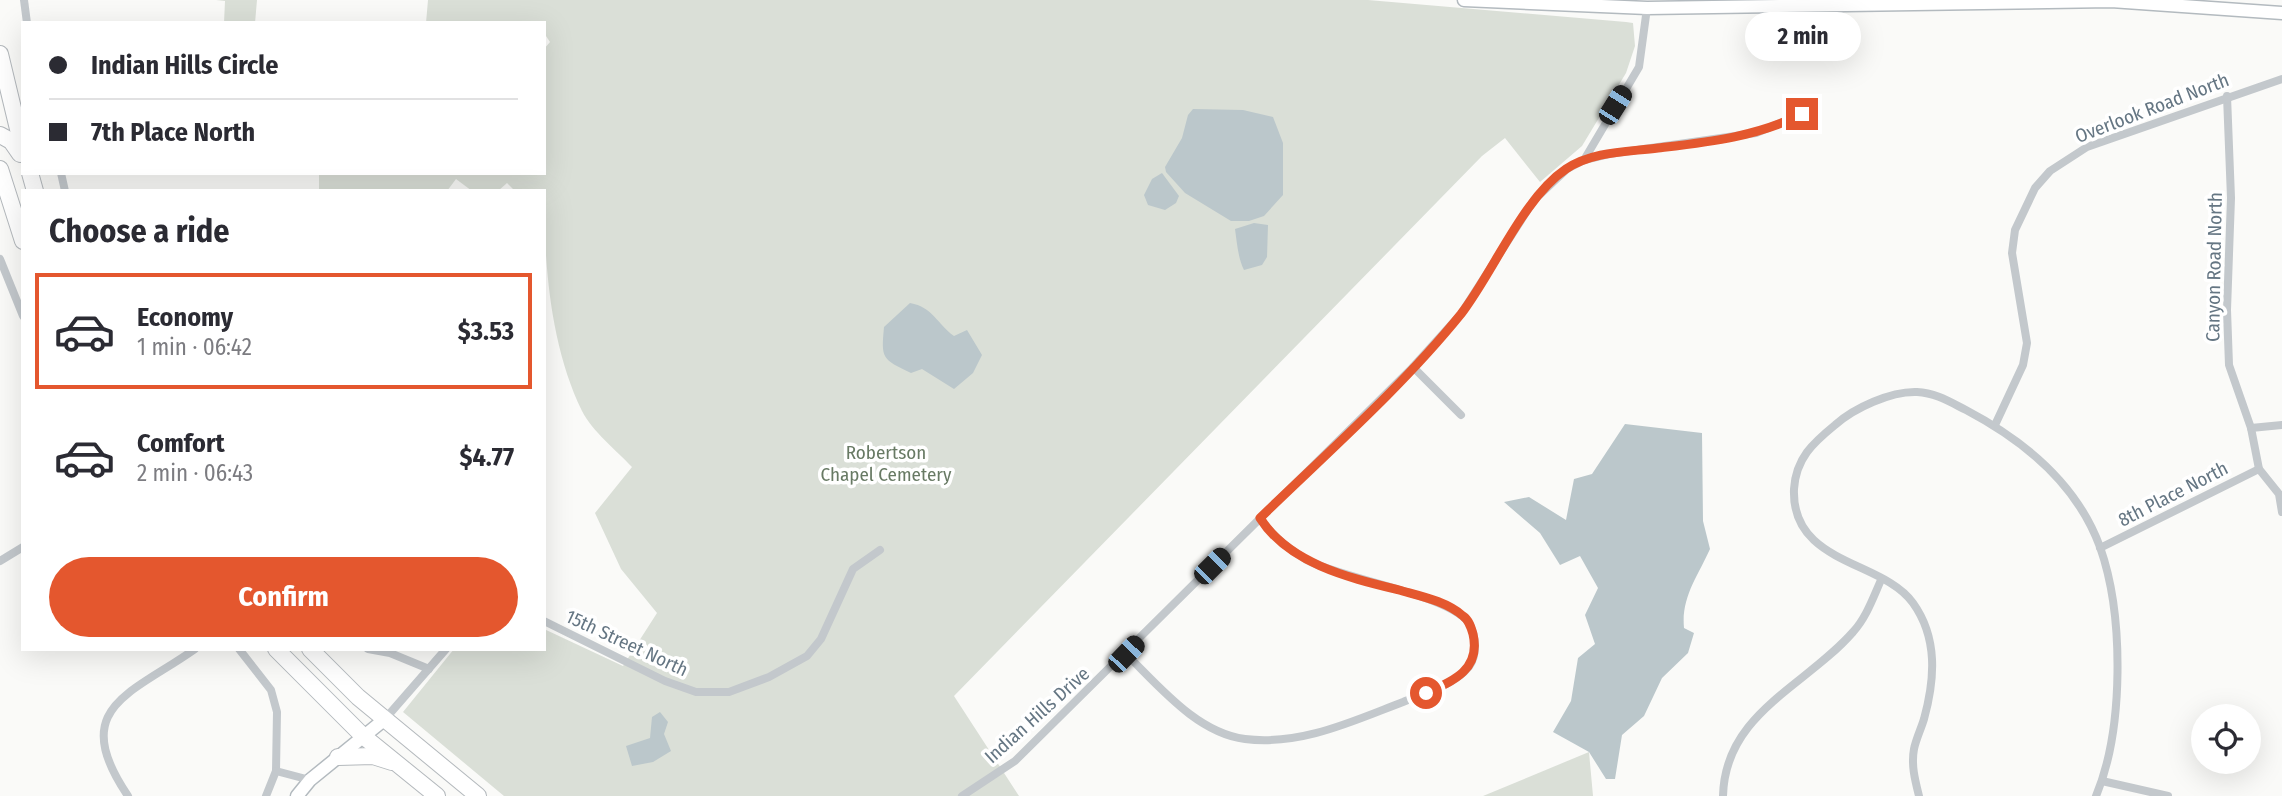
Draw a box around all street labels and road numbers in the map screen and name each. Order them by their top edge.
street label: Overlook Road North [2072,68,2232,148]
street label: Canyon Road North [2201,192,2227,342]
street label: 8th Place North [2114,456,2232,532]
street label: 15th Street North [562,605,692,681]
street label: Indian Hills Drive [980,662,1094,768]

